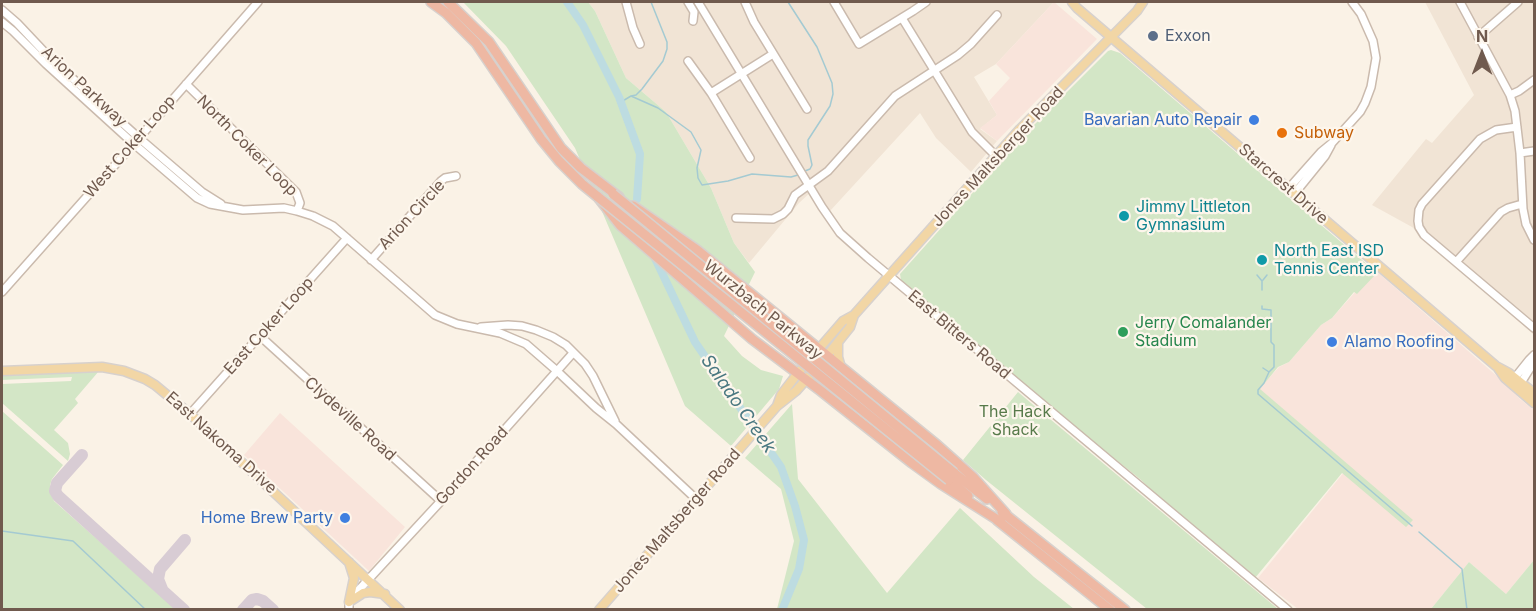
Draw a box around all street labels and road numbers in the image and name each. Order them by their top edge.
street label: Arion Parkway [37,43,131,131]
street label: Jones Maltsberger Road [928,83,1068,231]
street label: West Coker Loop [80,92,180,202]
street label: North Coker Loop [193,92,301,200]
street label: Starcrest Drive [1234,140,1332,228]
street label: Arion Circle [375,176,449,254]
street label: Wurzbach Parkway [700,256,826,364]
street label: East Coker Loop [220,273,318,379]
street label: East Bitters Road [904,287,1014,383]
street label: Clydeville Road [300,373,400,465]
street label: East Nakoma Drive [161,388,281,498]
street label: Gordon Road [432,423,512,509]
street label: Jones Maltsberger Road [609,445,745,597]

